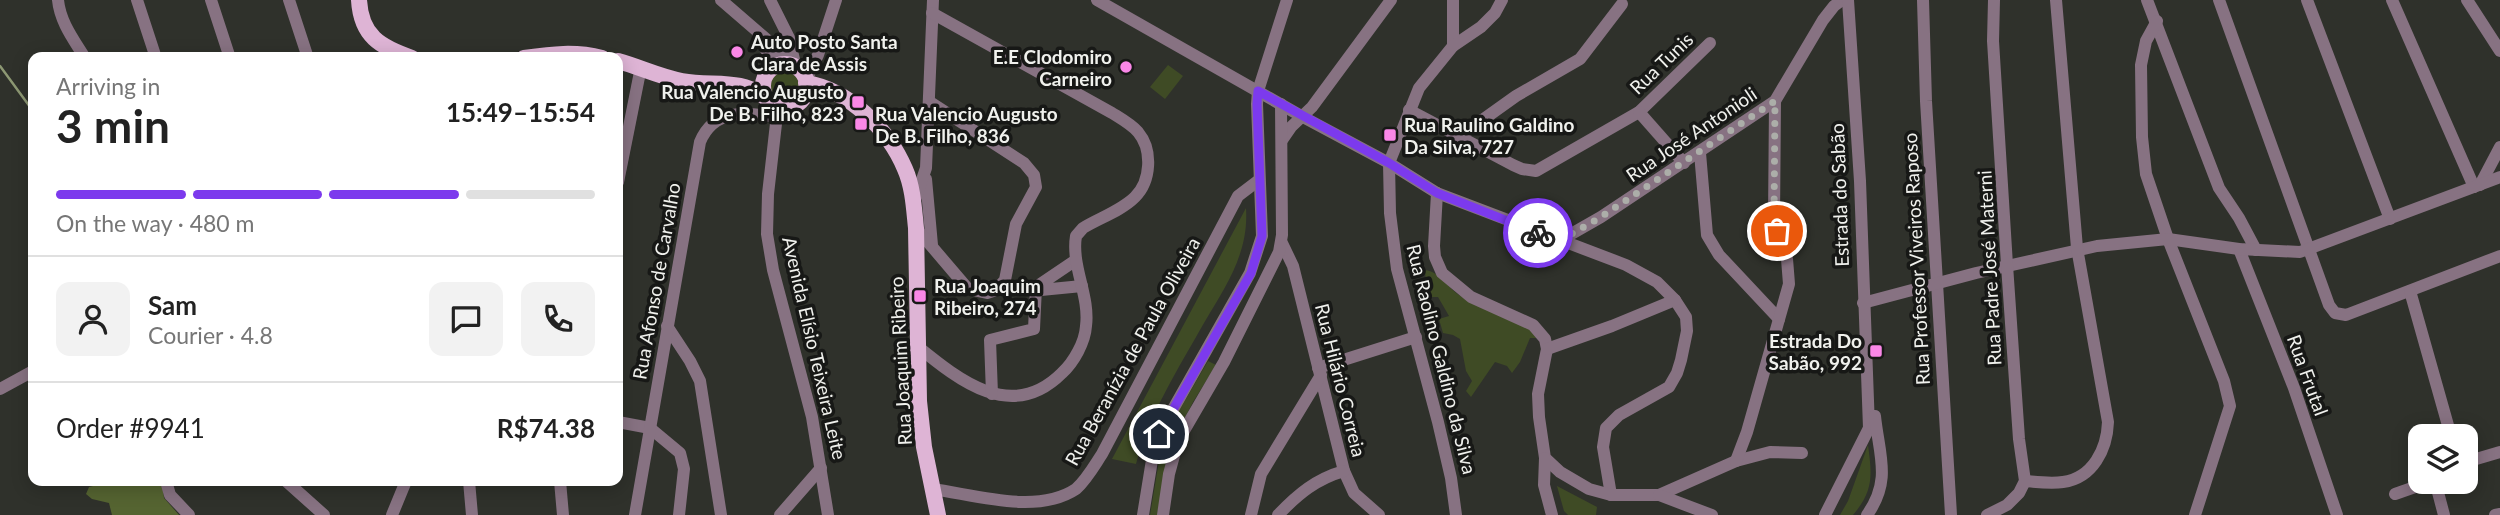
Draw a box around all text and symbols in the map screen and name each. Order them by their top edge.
street label: Rua Tunis [1625,27,1697,99]
place label: Auto Posto Santa Clara de Assis [750,30,898,75]
marker: Auto Posto Santa Clara de Assis [729,44,745,60]
place label: E.E Clodomiro Carneiro [993,45,1112,90]
marker: E.E Clodomiro Carneiro [1118,59,1134,75]
text: Arriving in [56,72,160,100]
place label: Rua Valencio Augusto De B. Filho, 823 [661,80,844,125]
street label: Rua José Antonioli [1621,82,1761,186]
marker: Rua Valencio Augusto De B. Filho, 823 [850,94,866,110]
text: 15:49–15:54 [446,96,595,128]
text: 3 min [56,98,170,153]
place label: Rua Valencio Augusto De B. Filho, 836 [875,102,1058,147]
place label: Rua Raulino Galdino Da Silva, 727 [1404,113,1574,158]
marker: Rua Valencio Augusto De B. Filho, 836 [853,116,869,132]
street label: Estrada do Sabão [1825,123,1853,267]
marker: Rua Raulino Galdino Da Silva, 727 [1382,127,1398,143]
street label: Rua Professor Viveiros Raposo [1898,132,1934,386]
street label: Rua Padre José Materni [1972,170,2006,366]
street label: Rua Afonso de Carvalho [627,181,685,381]
courier [1503,198,1573,268]
pin [1747,201,1807,261]
text: On the way · 480 m [56,209,255,237]
icon: bag [1758,212,1796,250]
icon: bike [1519,214,1557,252]
street label: Rua Beranízia de Paula Oliveira [1060,233,1204,469]
street label: Avenida Elísio Teixeira Leite [778,234,852,462]
street label: Rua Raolino Galdino da Silva [1402,242,1482,476]
place label: Rua Joaquim Ribeiro, 274 [934,274,1041,319]
street label: Rua Joaquim Ribeiro [884,276,916,446]
button: person [56,282,130,356]
button: chat [429,282,503,356]
button: phone [521,282,595,356]
marker: Rua Joaquim Ribeiro, 274 [912,288,928,304]
text: Sam [148,289,197,321]
street label: Rua Hilário Correia [1311,301,1371,459]
text: Courier · 4.8 [148,321,273,349]
place label: Estrada Do Sabão, 992 [1769,329,1862,374]
street label: Rua Frutal [2283,331,2333,419]
marker: Estrada Do Sabão, 992 [1868,343,1884,359]
pin [1129,404,1189,464]
text: Order #9941 [56,412,205,444]
text: R$74.38 [497,412,595,444]
icon: home [1140,415,1178,453]
map controls [2408,424,2478,494]
button: layers [2408,424,2478,494]

